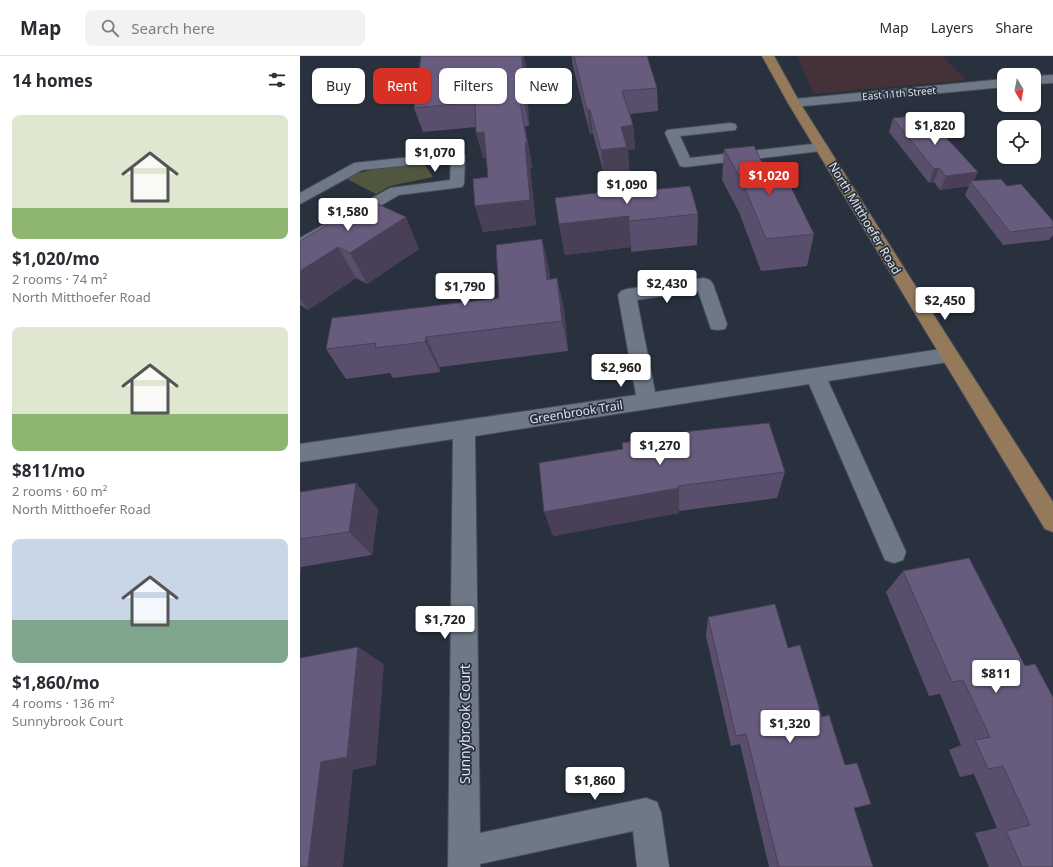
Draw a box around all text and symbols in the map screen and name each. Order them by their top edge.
search box [85,10,365,46]
text: Map [20,15,61,41]
icon: search [99,17,121,39]
text: Search here [131,18,215,38]
text: Map [880,18,909,37]
text: Layers [931,18,973,37]
text: Share [995,18,1033,37]
chip: Buy [312,68,365,104]
chip: Rent [373,68,431,104]
chip: Filters [439,68,507,104]
chip: New [515,68,572,104]
north arrow [997,68,1041,112]
map controls [997,68,1041,164]
text: 14 homes [12,69,93,92]
icon: filters [266,69,288,91]
street label: East 11th Street [862,83,937,103]
pin: $1,820 [902,112,968,146]
text: $1,820 [915,116,955,134]
button: locate [997,120,1041,164]
pin: $1,070 [402,139,468,173]
icon: home [114,141,186,213]
text: $1,070 [415,143,455,161]
street label: North Mitthoefer Road [825,159,905,277]
pin: $1,020 [736,162,802,196]
text: $1,020 [749,166,789,184]
pin: $1,090 [594,171,660,205]
text: $1,090 [607,175,647,193]
pin: $1,580 [315,198,381,232]
text: $1,580 [328,202,368,220]
text: $1,020/mo [12,247,100,270]
text: 2 rooms · 74 m² [12,270,107,288]
pin: $2,430 [634,270,700,304]
pin: $1,790 [432,273,498,307]
text: $2,430 [647,274,687,292]
text: $1,790 [445,277,485,295]
pin: $2,450 [912,287,978,321]
text: North Mitthoefer Road [12,288,151,306]
text: $2,450 [925,291,965,309]
icon: home [114,353,186,425]
pin: $2,960 [588,354,654,388]
text: $2,960 [601,358,641,376]
street label: Greenbrook Trail [528,396,624,428]
pin: $1,270 [627,432,693,466]
text: $1,270 [640,436,680,454]
text: $811/mo [12,459,85,482]
text: 2 rooms · 60 m² [12,482,107,500]
text: North Mitthoefer Road [12,500,151,518]
icon: home [114,565,186,637]
pin: $1,720 [412,606,478,640]
text: $1,720 [425,610,465,628]
pin: $811 [972,660,1020,694]
street label: Sunnybrook Court [455,664,474,784]
text: $811 [981,664,1011,682]
text: $1,860/mo [12,671,100,694]
text: 4 rooms · 136 m² [12,694,115,712]
pin: $1,320 [757,710,823,744]
text: Sunnybrook Court [12,712,123,730]
text: $1,320 [770,714,810,732]
pin: $1,860 [562,767,628,801]
text: $1,860 [575,771,615,789]

